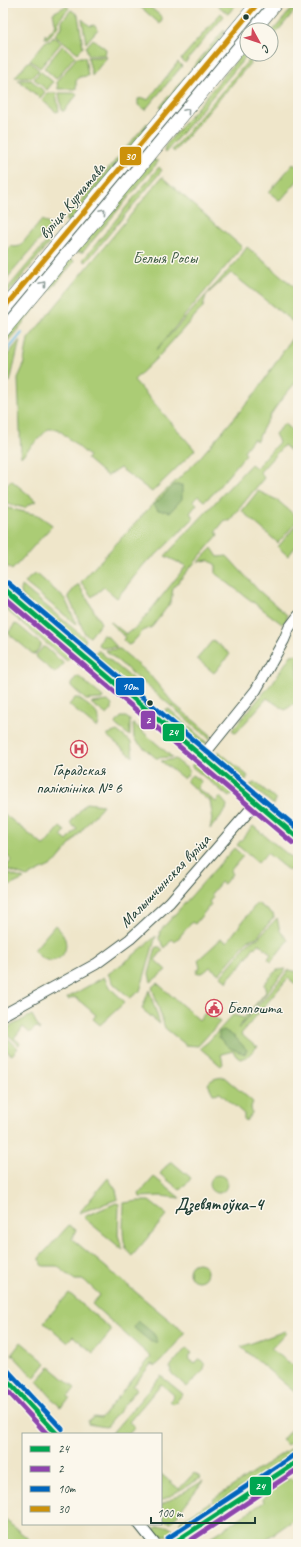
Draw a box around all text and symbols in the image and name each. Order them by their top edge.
unlabelled marker [241,12,251,22]
north arrow [239,22,279,62]
text: С [259,42,274,56]
one-way arrow [182,109,189,116]
line badge: 30 [119,146,142,166]
text: 30 [125,149,136,163]
street label: вуліца Курчатава [35,158,110,243]
one-way arrow [99,208,106,216]
park label: Белыя Росы [133,248,199,268]
one-way arrow [38,281,45,288]
line badge: 10т [115,677,145,696]
text: 10т [122,679,139,693]
unlabelled marker [145,698,155,708]
line badge: 2 [140,710,156,730]
text: 2 [146,713,152,727]
line badge: 24 [162,723,185,742]
text: 24 [168,725,180,739]
hospital icon: Гарадская паліклініка № 6 [69,739,89,759]
place label: Гарадская паліклініка № 6 [36,760,123,798]
street label: Малышчынская вуліца [115,829,215,932]
public building icon: Белпошта [204,998,224,1018]
place label: Белпошта [227,998,283,1018]
district label: Дзевятоўка–4 [175,1194,265,1216]
legend [22,1433,162,1525]
text: 24 [58,1441,70,1457]
text: 2 [58,1461,65,1477]
line badge: 24 [249,1476,272,1496]
text: 24 [255,1479,267,1493]
text: 10т [58,1481,76,1497]
scale bar [151,1499,255,1525]
text: 30 [58,1501,70,1517]
text: 100 m [157,1505,184,1521]

